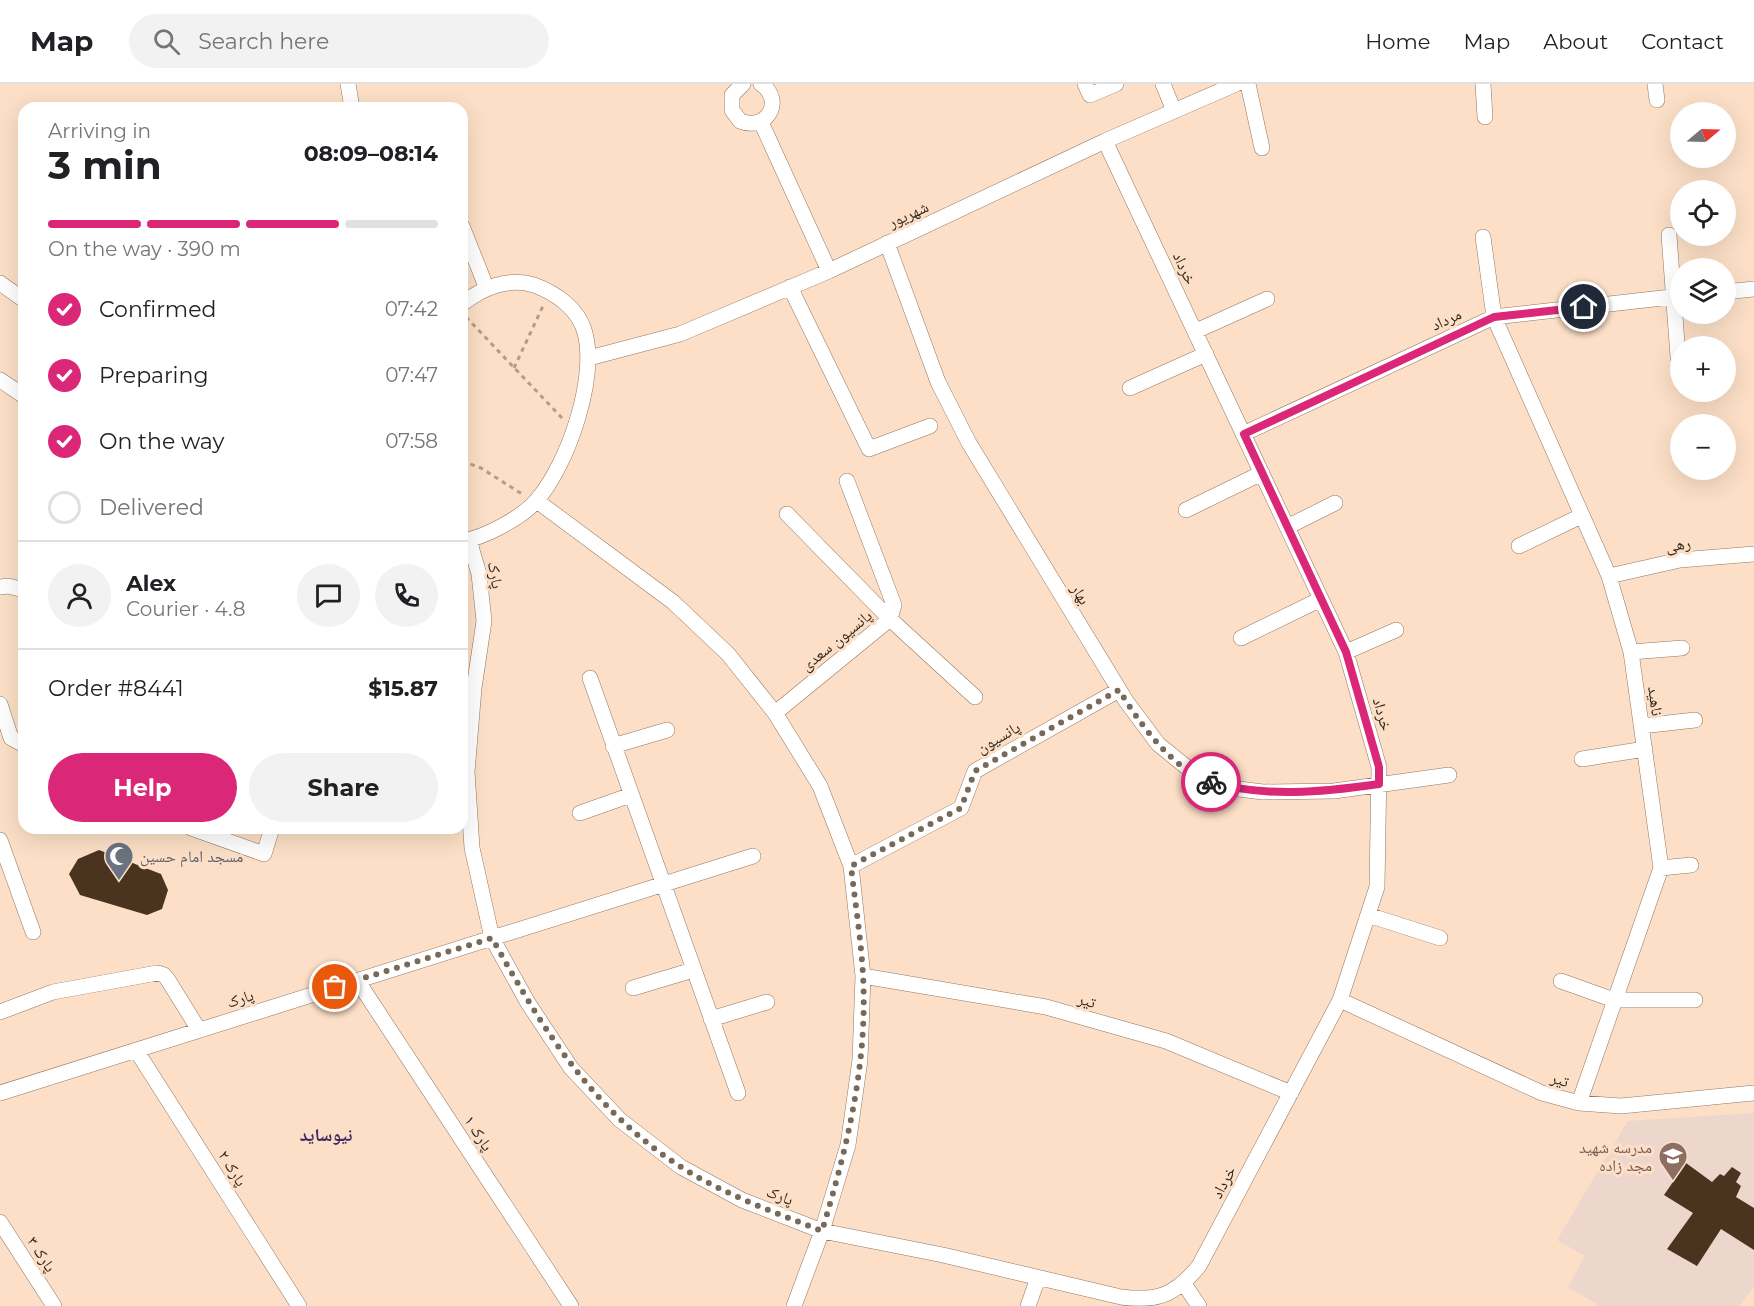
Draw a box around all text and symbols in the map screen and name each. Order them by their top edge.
search box [129,14,549,68]
text: Map [30,24,93,58]
icon: search [150,25,183,58]
text: Search here [198,28,329,55]
text: Home [1365,29,1430,54]
text: Map [1463,29,1510,54]
text: About [1543,29,1608,54]
text: Contact [1641,29,1724,54]
north arrow [1670,102,1736,168]
map controls [1670,102,1736,480]
text: Arriving in [48,119,151,143]
text: 08:09–08:14 [304,140,438,167]
text: 3 min [48,141,162,189]
button: locate [1670,180,1736,246]
street label: شهریور [884,197,931,232]
text: On the way · 390 m [48,237,241,261]
street label: خرداد [1169,249,1200,287]
button: layers [1670,258,1736,324]
pin [1558,281,1609,332]
icon: home [1567,290,1600,323]
icon: check [48,293,81,326]
text: Confirmed [99,296,216,323]
text: 07:42 [385,297,438,321]
street label: مرداد [1428,304,1464,335]
button: + [1670,336,1736,402]
icon: check [48,359,81,392]
text: Preparing [99,362,208,389]
text: 07:47 [385,363,438,387]
button: − [1670,414,1736,480]
icon: check [48,425,81,458]
text: On the way [99,428,224,455]
text: 07:58 [385,429,438,453]
text: Delivered [99,494,204,521]
street label: رهی [1664,533,1692,557]
street label: پارک [484,560,507,590]
button: person [48,564,111,627]
button: chat [297,564,360,627]
button: phone [375,564,438,627]
text: Alex [126,570,176,597]
street label: بهار [1067,580,1094,608]
text: Courier · 4.8 [126,597,245,621]
street label: پانسیون سعدی [797,606,877,676]
text: Order #8441 [48,675,184,702]
text: $15.87 [368,675,438,702]
street label: ناهید [1644,685,1667,717]
street label: خرداد [1369,695,1396,733]
street label: پانسیون [973,717,1024,758]
courier [1181,752,1241,812]
button: Help [48,753,237,822]
button: Share [249,753,438,822]
icon: bike [1195,766,1228,799]
mosque icon: مسجد امام حسین [103,840,135,882]
place label: مسجد امام حسین [140,847,243,867]
pin [309,961,360,1012]
icon: bag [318,970,351,1003]
street label: پارک [224,985,256,1012]
street label: تیر [1075,989,1098,1012]
street label: تیر [1548,1068,1571,1091]
street label: پارک ۱ [460,1112,497,1155]
district label: نیوساید [300,1124,352,1146]
place label: مدرسه شهید مجد زاده [1579,1138,1652,1175]
school or university icon: مدرسه شهید مجد زاده [1657,1140,1689,1182]
street label: پارک ۲ [214,1147,251,1190]
street label: خرداد [1207,1163,1240,1202]
street label: پارک [764,1182,796,1209]
street label: پارک ۳ [23,1233,60,1276]

